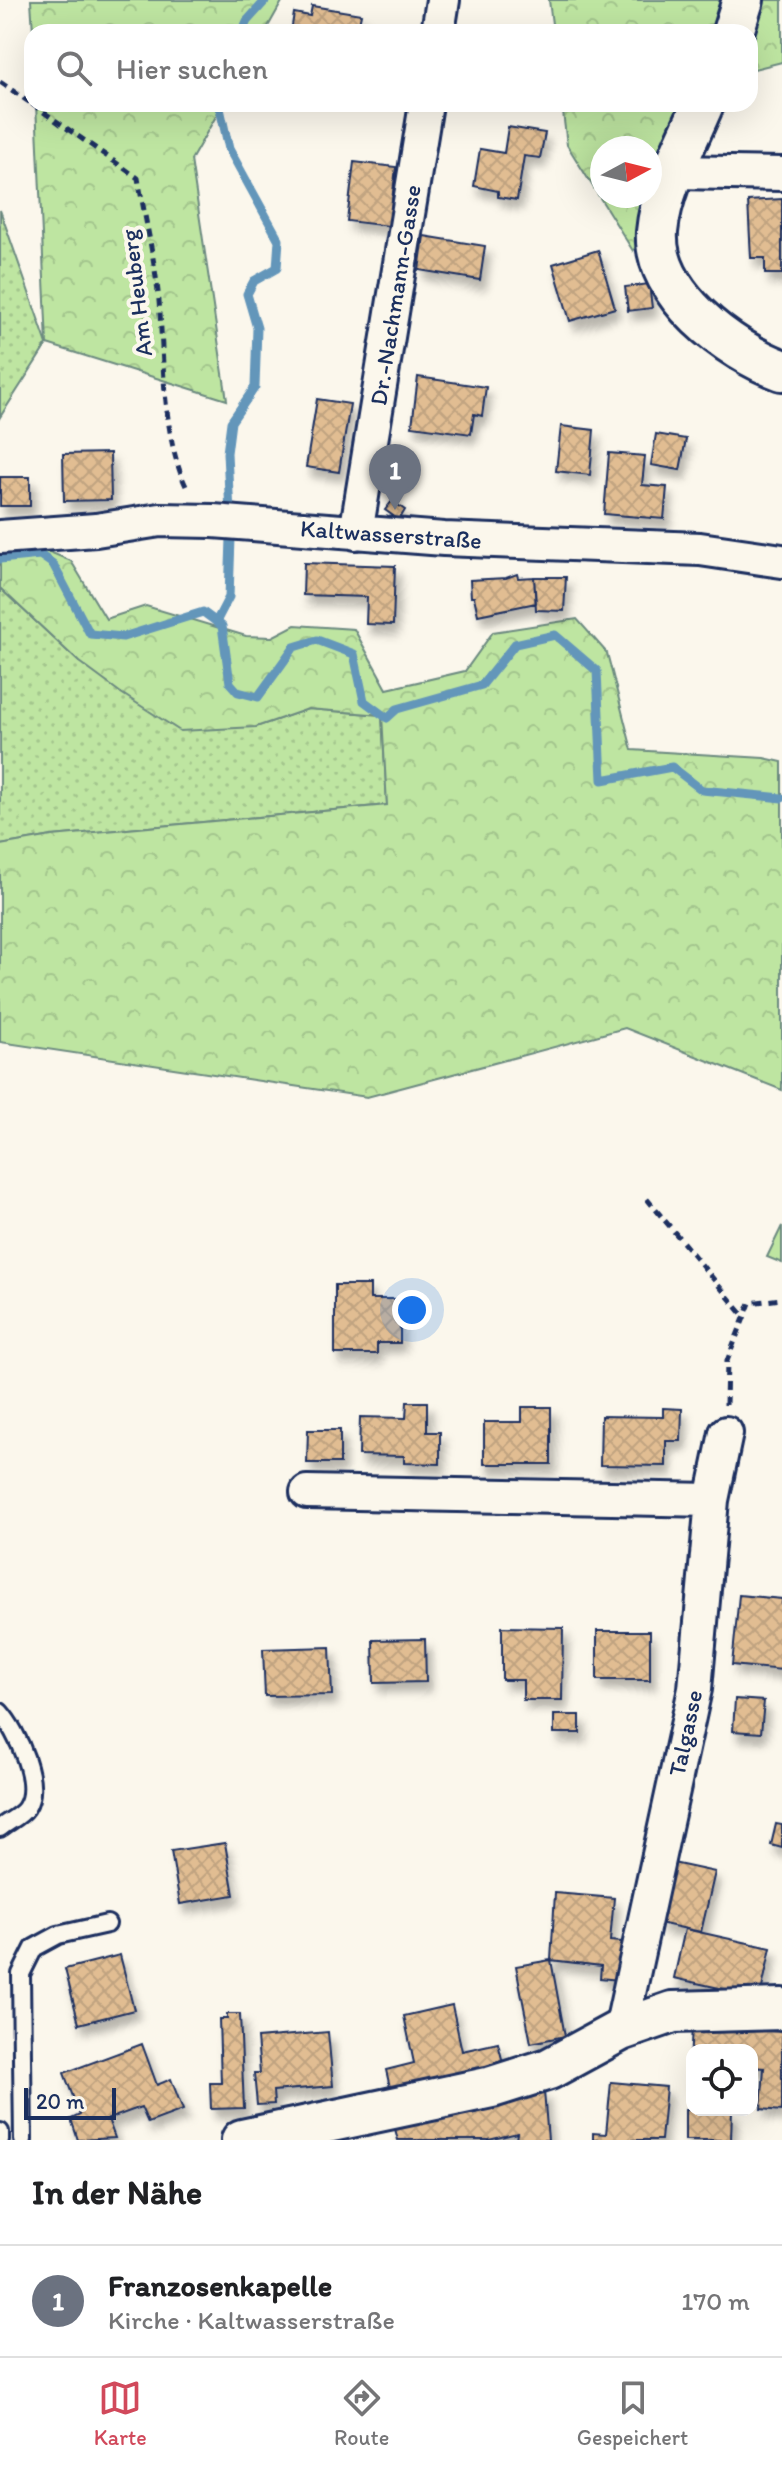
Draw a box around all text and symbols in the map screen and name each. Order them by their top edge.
search box [24,24,758,112]
icon: search [52,46,96,90]
text: Hier suchen [116,50,268,87]
north arrow [590,136,662,208]
street label: Dr.-Nachmann-Gasse [363,183,427,407]
street label: Am Heuberg [114,227,158,358]
pin: 1 [369,444,421,510]
street label: Kaltwasserstraße [299,513,483,555]
your location [392,1290,432,1330]
street label: Talgasse [662,1687,708,1779]
map controls [686,2044,758,2116]
button: locate [686,2044,758,2116]
scale bar [24,2084,116,2120]
text: 20 m [36,2088,85,2115]
text: In der Nähe [32,2172,202,2213]
text: Franzosenkapelle [108,2267,332,2304]
text: 1 [52,2285,64,2317]
text: 170 m [681,2285,750,2317]
text: Kirche · Kaltwasserstraße [108,2304,395,2336]
tab: Karte [94,2376,147,2451]
tab: Route [334,2376,389,2451]
tab: Gespeichert [577,2376,688,2451]

